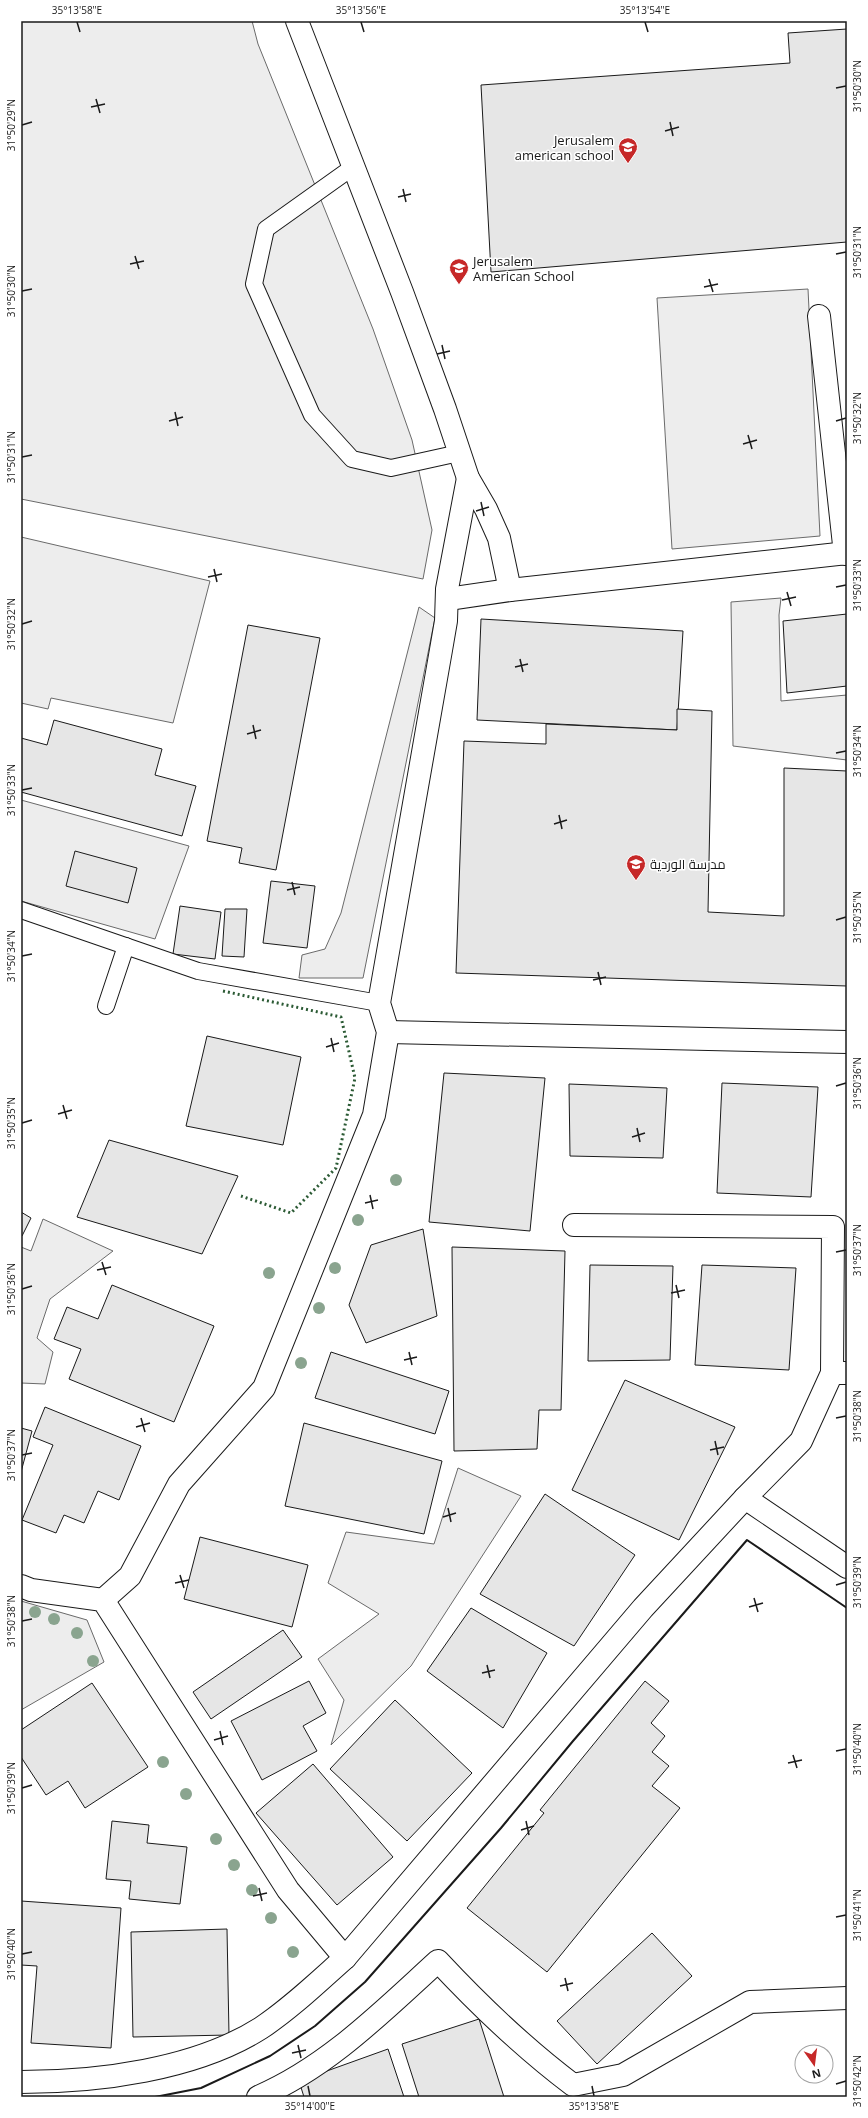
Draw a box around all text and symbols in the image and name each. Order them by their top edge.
text: 35°13'58"E [52,3,102,17]
text: 35°13'56"E [336,3,386,17]
text: 35°13'54"E [620,3,670,17]
text: 31°50'30"N [850,60,864,112]
text: 31°50'29"N [4,99,18,151]
place label: Jerusalem american school [515,131,614,164]
school or university icon: Jerusalem american school [617,136,639,164]
text: 31°50'31"N [850,226,864,278]
place label: Jerusalem American School [471,252,574,285]
school or university icon: Jerusalem American School [448,257,470,285]
text: 31°50'30"N [4,265,18,317]
text: 31°50'32"N [850,392,864,444]
text: 31°50'31"N [4,431,18,483]
text: 31°50'33"N [850,559,864,611]
text: 31°50'32"N [4,598,18,650]
text: 31°50'34"N [850,725,864,777]
text: 31°50'33"N [4,764,18,816]
school or university icon: مدرسة الوردية [625,853,647,881]
place label: مدرسة الوردية [650,855,726,873]
text: 31°50'35"N [850,891,864,943]
text: 31°50'34"N [4,930,18,982]
text: 31°50'36"N [850,1057,864,1109]
text: 31°50'35"N [4,1097,18,1149]
text: 31°50'37"N [850,1224,864,1276]
text: 31°50'36"N [4,1263,18,1315]
text: 31°50'38"N [850,1390,864,1442]
text: 31°50'37"N [4,1429,18,1481]
text: 31°50'39"N [850,1556,864,1608]
text: 31°50'38"N [4,1595,18,1647]
text: 31°50'40"N [850,1723,864,1775]
text: 31°50'39"N [4,1762,18,1814]
text: 31°50'41"N [850,1889,864,1941]
text: 31°50'40"N [4,1928,18,1980]
north arrow [794,2044,834,2084]
text: 31°50'42"N [850,2055,864,2107]
text: N [810,2066,823,2083]
text: 35°14'00"E [285,2099,335,2113]
text: 35°13'58"E [569,2099,619,2113]

